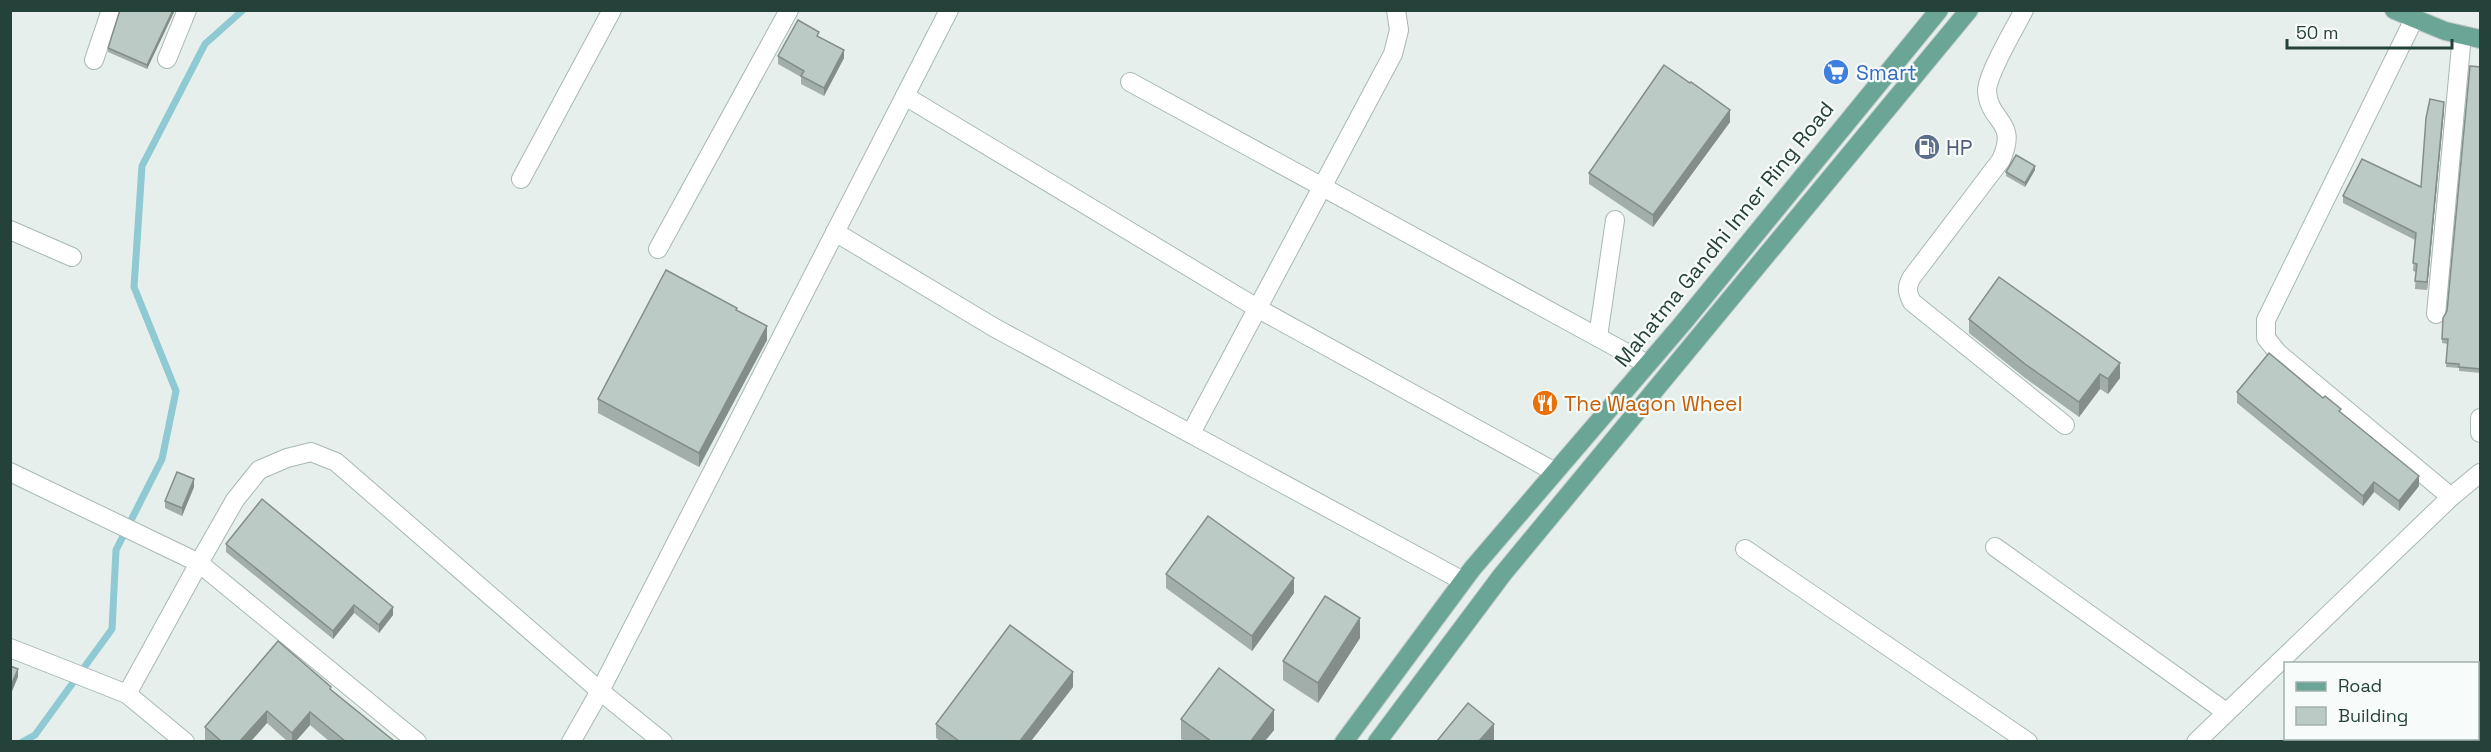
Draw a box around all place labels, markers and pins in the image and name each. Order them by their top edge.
supermarket icon: Smart [1821,57,1851,87]
place label: Smart [1856,59,1917,86]
fuel station icon: HP [1912,132,1942,162]
place label: HP [1946,134,1972,161]
restaurant icon: The Wagon Wheel [1530,388,1560,418]
place label: The Wagon Wheel [1564,390,1743,417]

